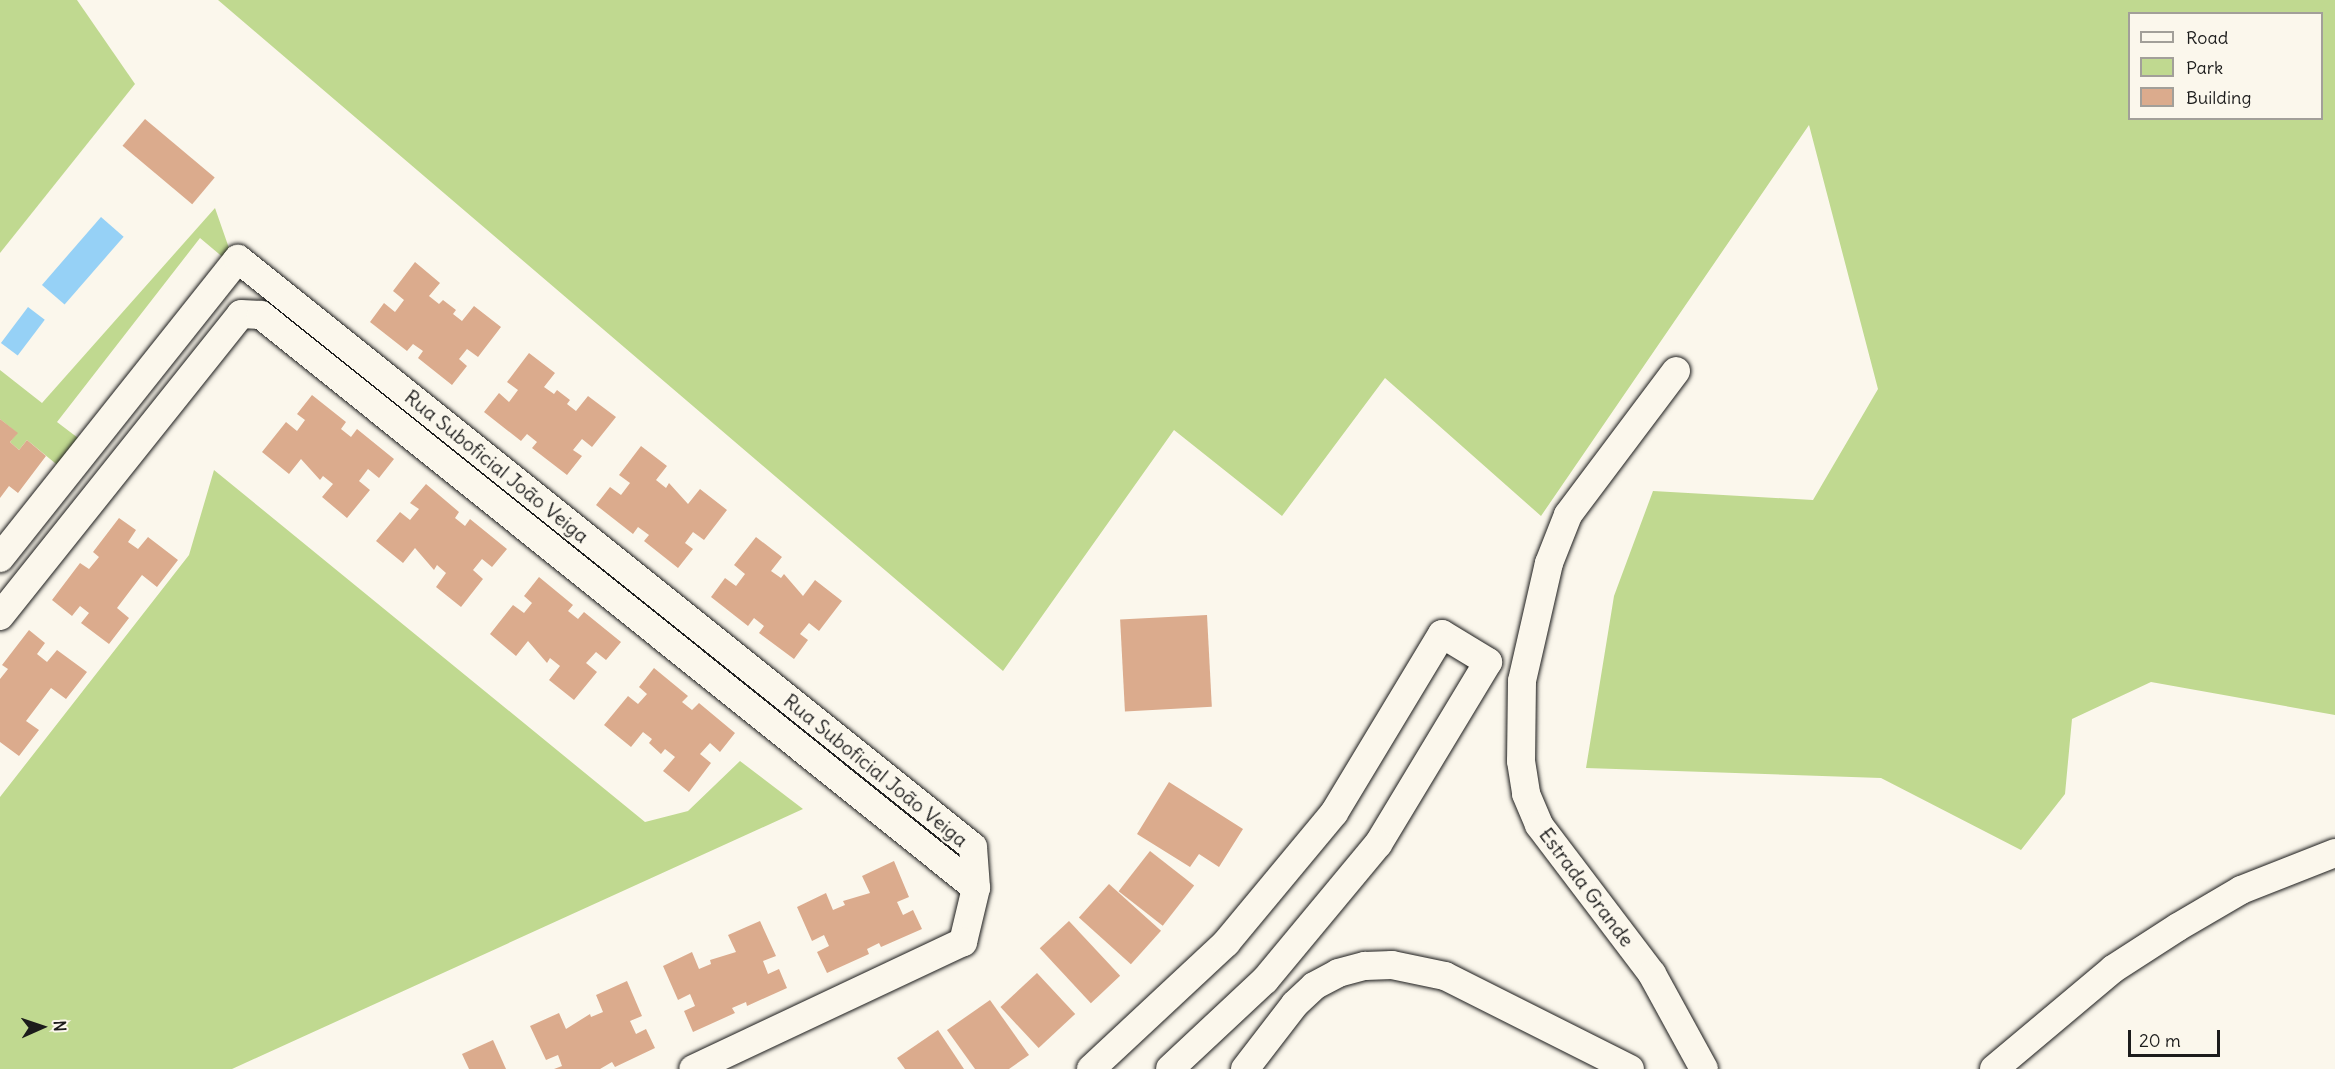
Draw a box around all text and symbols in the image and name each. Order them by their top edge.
legend [2128,12,2323,120]
text: Road [2186,26,2228,49]
text: Park [2186,56,2223,79]
text: Building [2186,86,2251,109]
street label: Rua Suboficial João Veiga [400,384,594,548]
street label: Rua Suboficial João Veiga [779,688,973,852]
street label: Estrada Grande [1534,823,1640,951]
north arrow [12,997,72,1057]
scale bar [2131,1018,2222,1056]
text: N [50,1020,70,1032]
text: 20 m [2139,1029,2181,1052]

